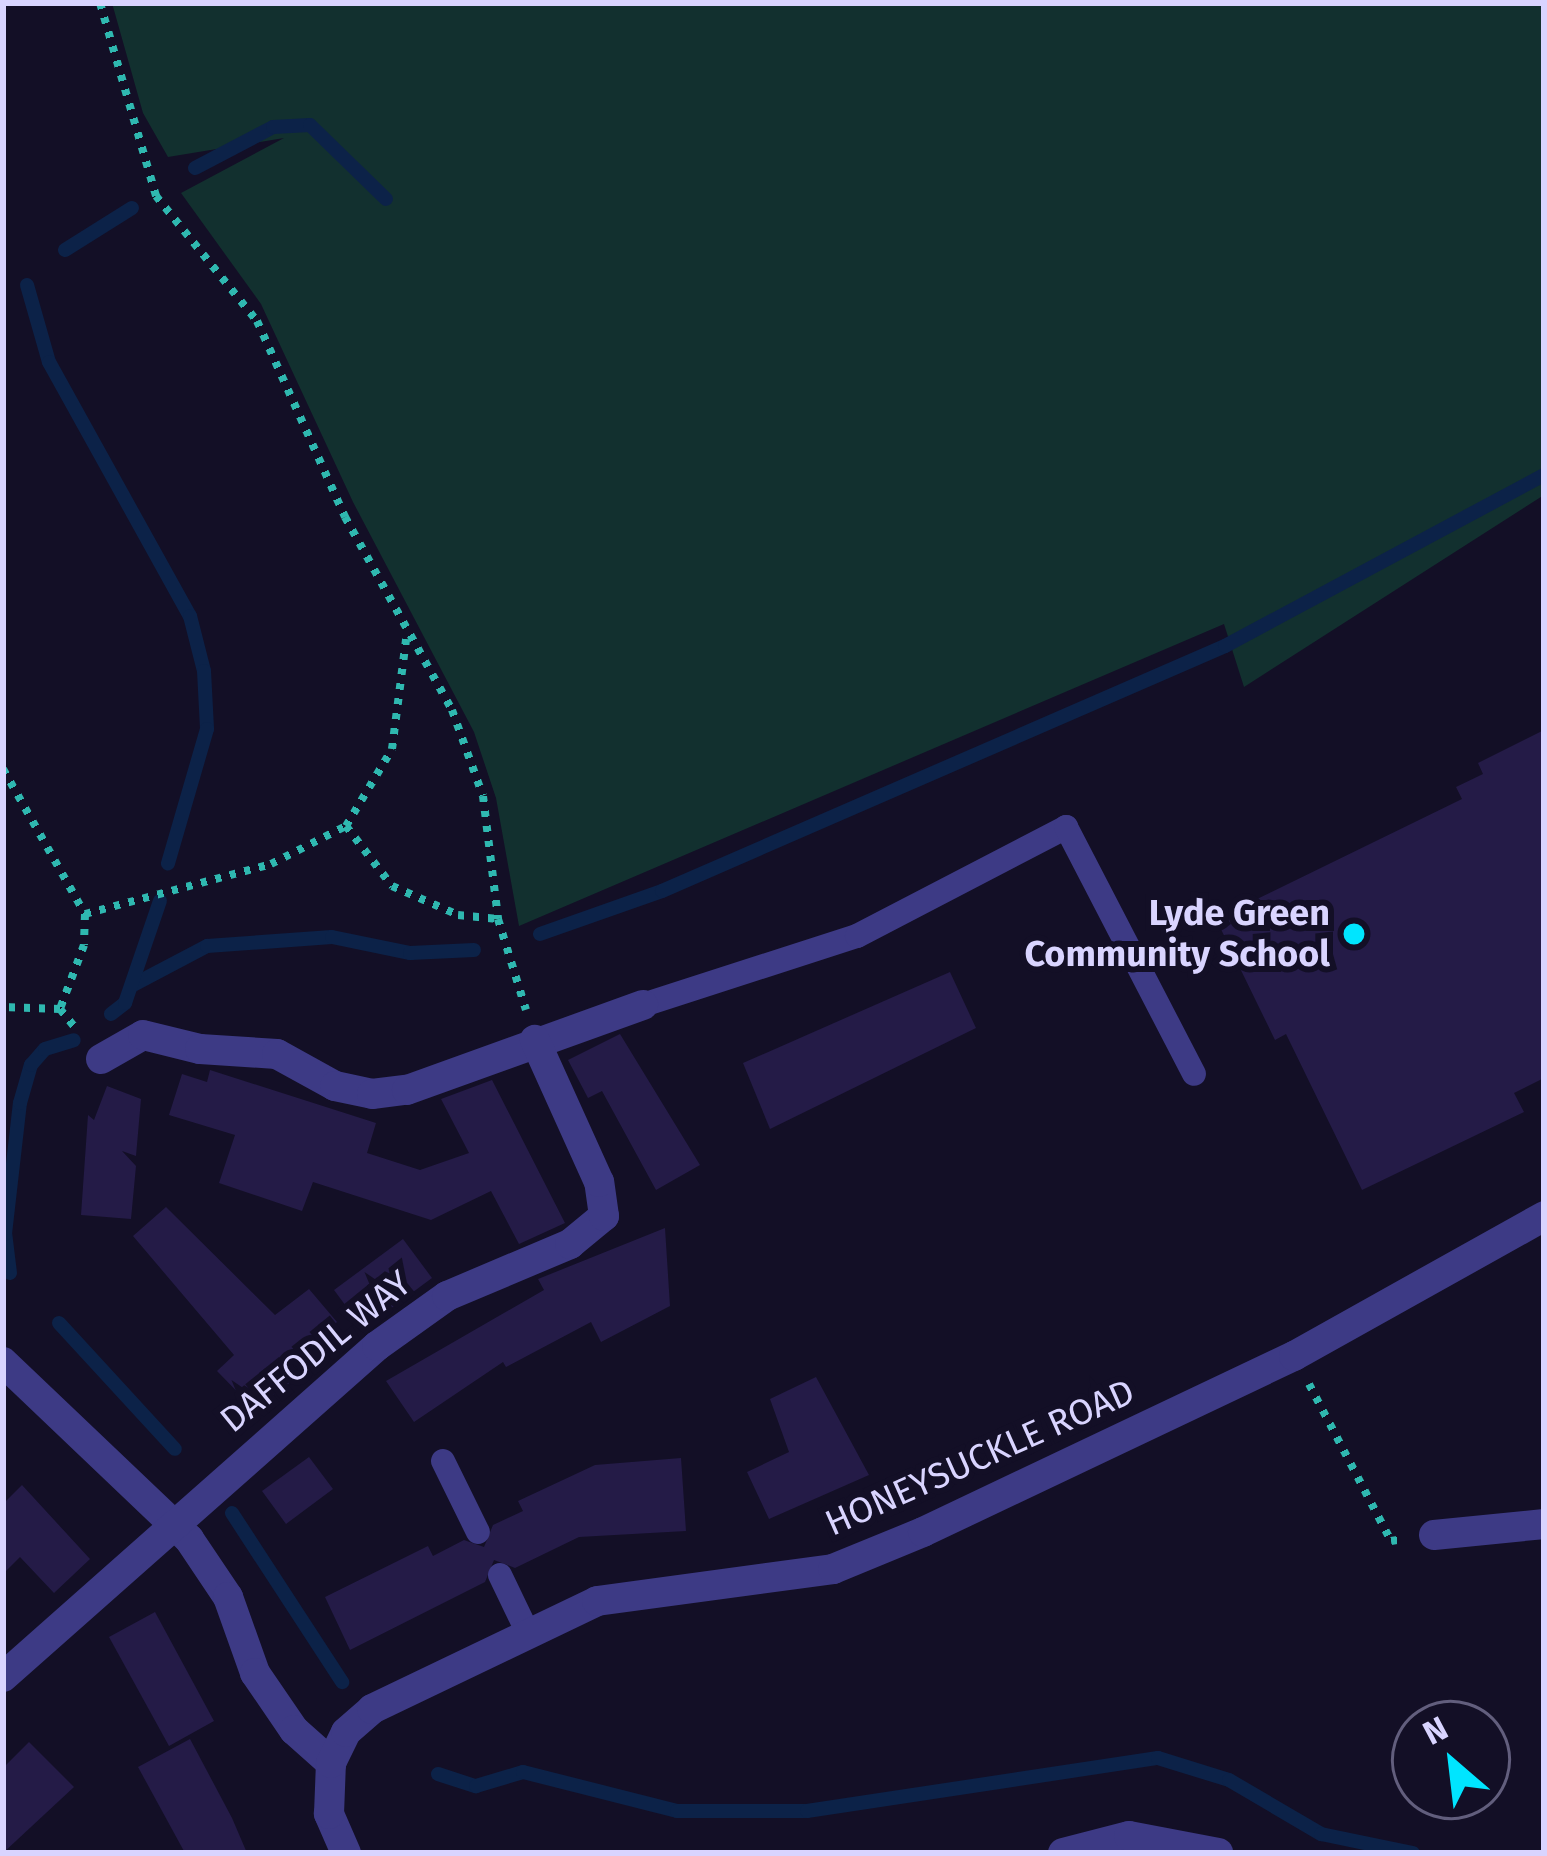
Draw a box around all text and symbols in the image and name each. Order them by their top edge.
place label: Lyde Green Community School [1024,891,1330,976]
marker: Lyde Green Community School [1341,921,1367,947]
street label: DAFFODIL WAY [212,1262,420,1442]
street label: HONEYSUCKLE ROAD [819,1370,1141,1546]
north arrow [1391,1700,1511,1820]
text: N [1416,1708,1455,1754]

